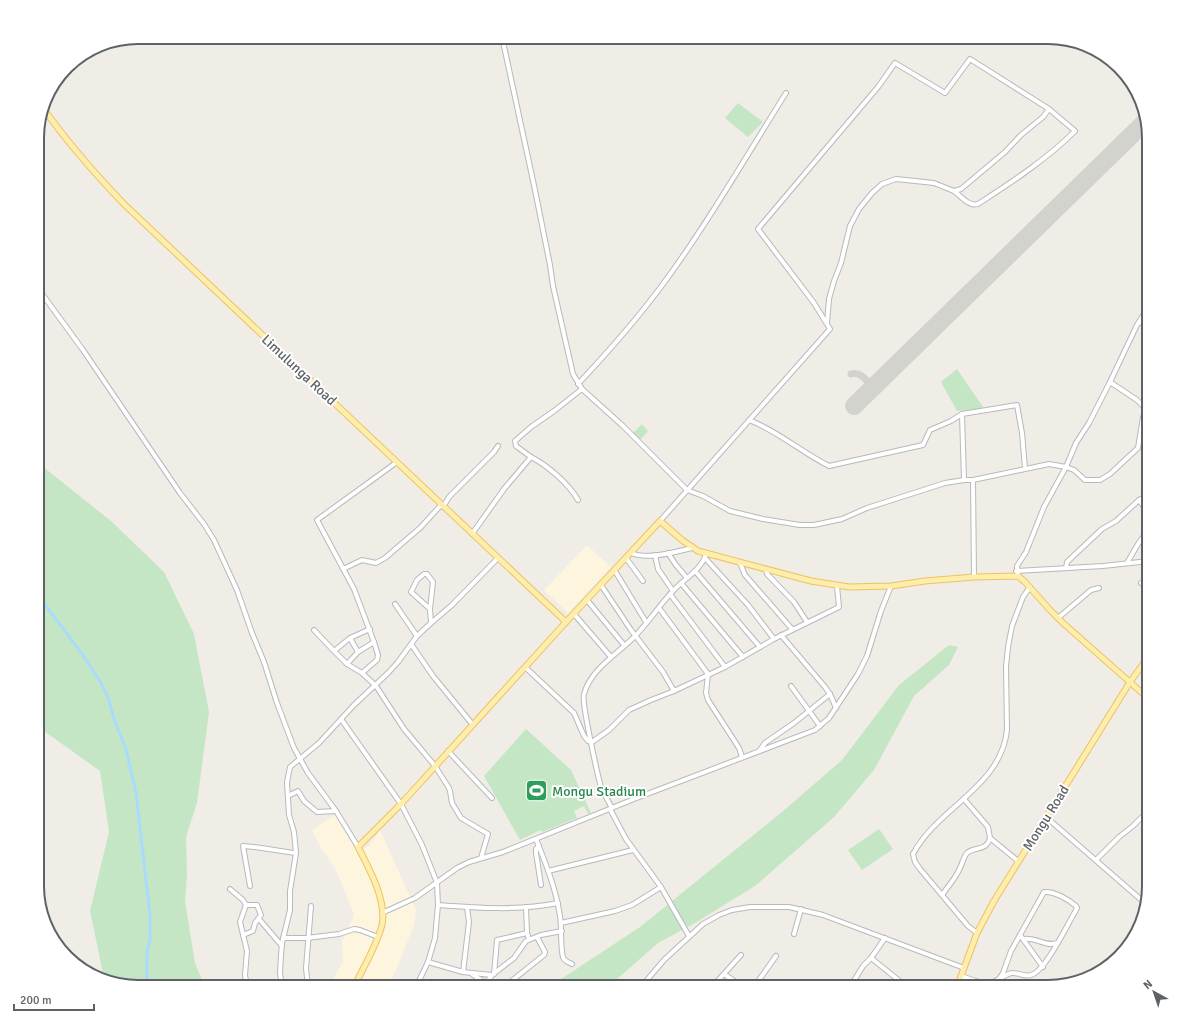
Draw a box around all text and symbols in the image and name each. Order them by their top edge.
street label: Limulunga Road [258,331,340,409]
sports icon: Mongu Stadium [524,778,550,804]
street label: Mongu Road [1019,782,1073,854]
place label: Mongu Stadium [552,783,646,800]
north arrow [1134,972,1174,1012]
text: N [1141,977,1155,992]
scale bar [14,986,94,1012]
text: 200 m [20,993,52,1008]

